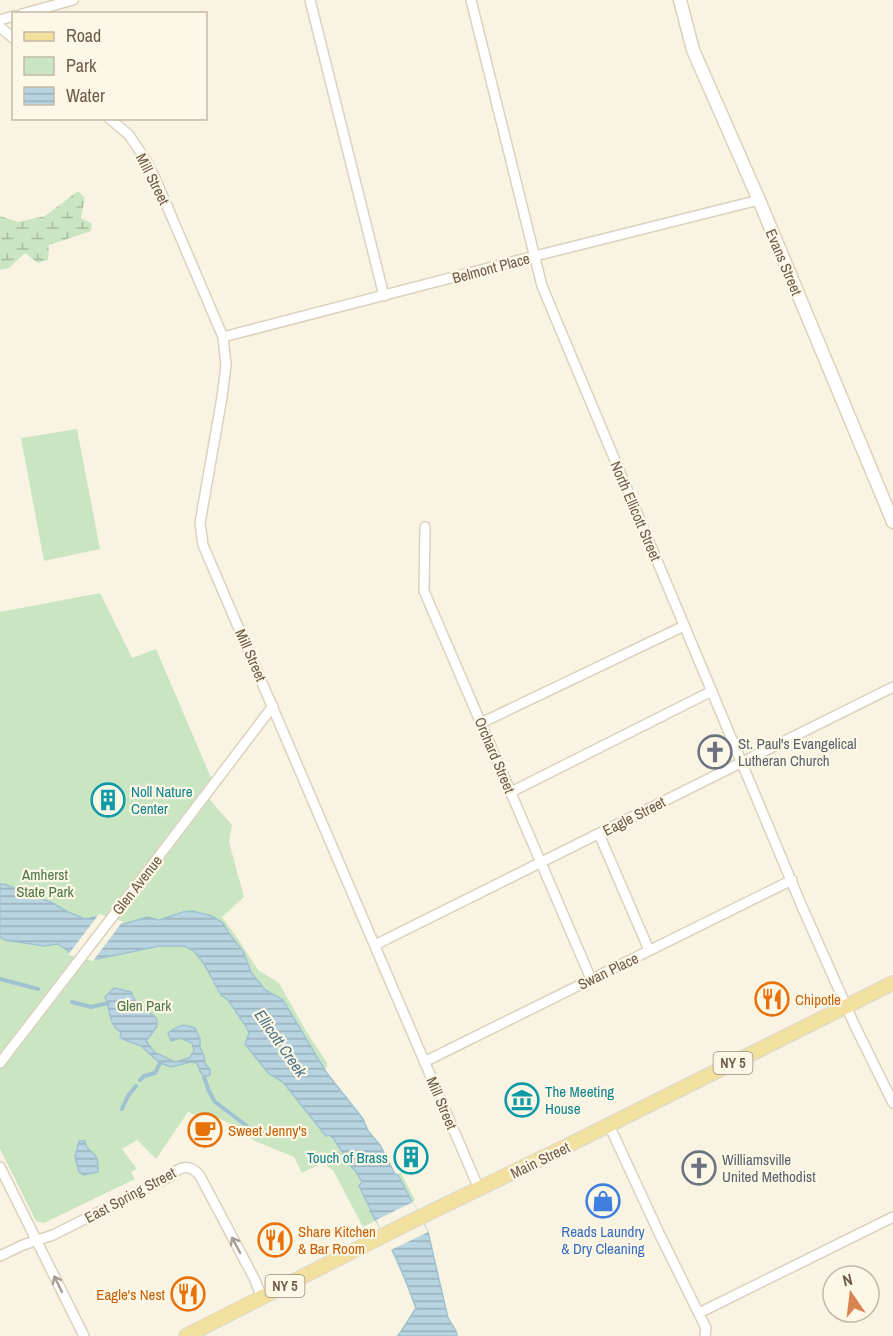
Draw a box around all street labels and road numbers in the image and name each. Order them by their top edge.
street label: Mill Street [131,150,175,209]
street label: Evans Street [761,225,808,299]
street label: Belmont Place [450,248,532,288]
street label: North Ellicott Street [605,458,667,565]
street label: Mill Street [230,625,272,685]
street label: Orchard Street [470,714,521,797]
street label: Eagle Street [599,791,669,841]
street label: Glen Avenue [107,851,167,919]
street label: Swan Place [574,947,642,995]
road number: NY 5 [714,1052,752,1074]
street label: Mill Street [422,1073,463,1133]
street label: Main Street [507,1136,574,1183]
street label: East Spring Street [81,1162,180,1228]
road number: NY 5 [266,1275,304,1297]

